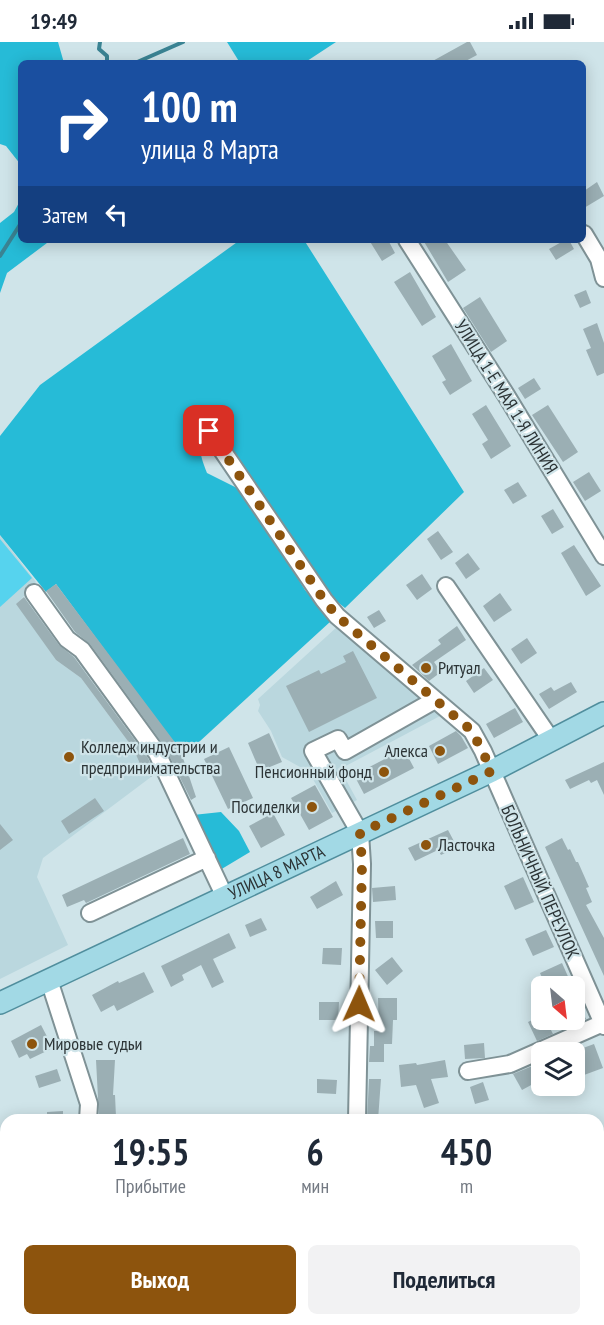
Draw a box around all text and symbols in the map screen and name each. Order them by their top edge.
text: 19:49 [30,7,78,35]
text: 100 m [141,79,238,134]
icon: right [42,84,120,162]
text: улица 8 Марта [141,132,279,166]
icon: left [100,198,133,231]
text: Затем [42,201,88,229]
street label: УЛИЦА 1-Е МАЯ 1-Я ЛИНИЯ [450,315,563,478]
pin [183,405,234,456]
icon: arrive [192,414,225,447]
place label: Ритуал [438,656,481,679]
marker: Ритуал [419,661,433,675]
place label: Колледж индустрии и предпринимательства [81,735,221,779]
place label: Алекса [384,739,428,762]
marker: Алекса [433,744,447,758]
marker: Колледж индустрии и предпринимательства [62,750,76,764]
place label: Пенсионный фонд [255,760,372,783]
marker: Пенсионный фонд [377,765,391,779]
place label: Посиделки [231,795,300,818]
marker: Посиделки [305,800,319,814]
street label: БОЛЬНИЧНЫЙ ПЕРЕУЛОК [496,801,585,963]
place label: Ласточка [437,833,495,856]
marker: Ласточка [419,838,433,852]
street label: УЛИЦА 8 МАРТА [225,839,329,905]
position arrow [327,972,391,1036]
north arrow [531,976,585,1030]
map controls [531,976,585,1096]
place label: Мировые судьи [44,1032,142,1055]
marker: Мировые судьи [25,1037,39,1051]
button: layers [531,1042,585,1096]
text: 19:55 [112,1128,190,1175]
text: 6 [307,1128,324,1175]
text: 450 [441,1128,492,1175]
text: Прибытие [115,1173,186,1199]
text: мин [301,1173,329,1199]
text: m [460,1173,473,1199]
button: Выход [24,1245,296,1314]
button: Поделиться [308,1245,580,1314]

